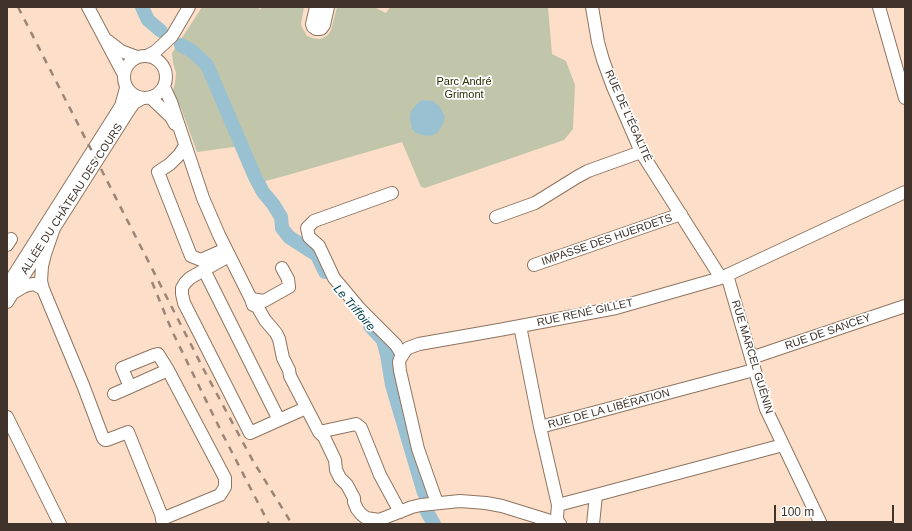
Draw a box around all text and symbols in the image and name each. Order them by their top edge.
street label: RUE DE L'ÉGALITÉ [602,68,654,164]
park label: Parc André Grimont [436,75,492,101]
street label: ALLÉE DU CHÂTEAU DES COURS [18,121,126,277]
street label: IMPASSE DES HUERDETS [540,211,674,269]
water label: Le Triffoire [330,282,378,334]
street label: RUE RENÉ GILLET [536,296,634,330]
street label: RUE MARCEL GUÉNIN [728,299,776,415]
street label: RUE DE SANCEY [783,311,873,353]
street label: RUE DE LA LIBÉRATION [547,386,671,432]
scale bar [776,497,896,523]
text: 100 m [781,505,814,519]

